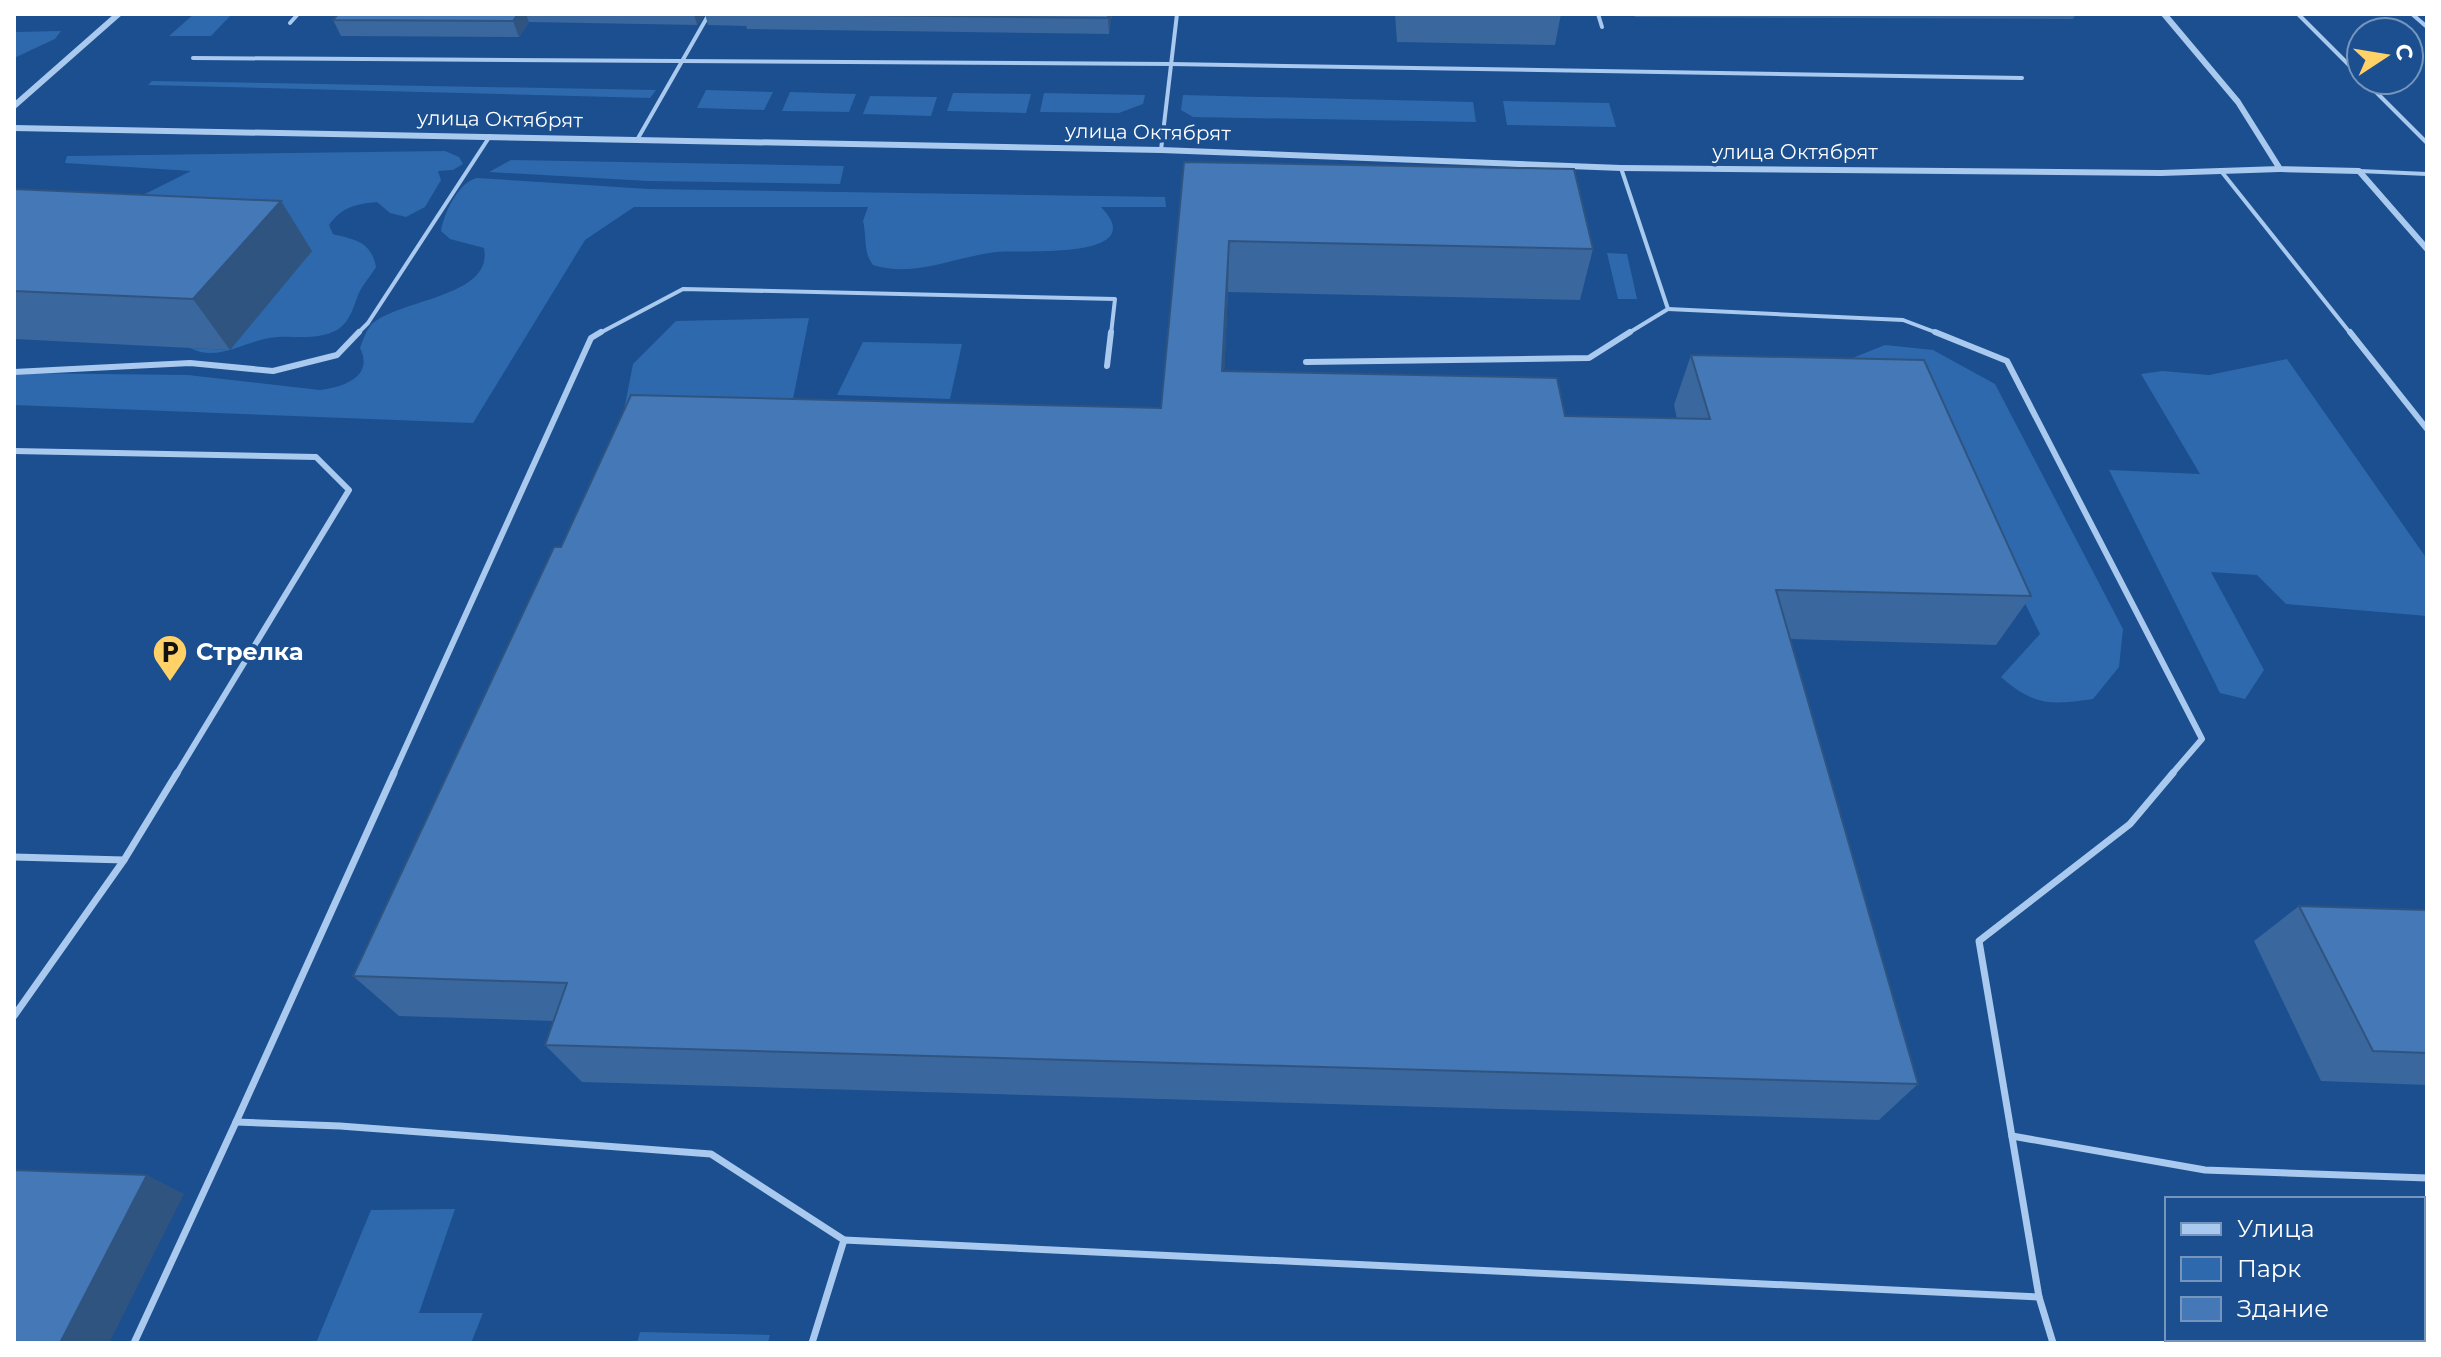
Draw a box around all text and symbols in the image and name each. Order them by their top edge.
north arrow [2345,16,2425,96]
text: С [2389,41,2419,63]
street label: улица Октябрят [416,106,584,132]
street label: улица Октябрят [1064,119,1232,145]
street label: улица Октябрят [1711,140,1878,164]
parking icon: Стрелка [151,633,189,683]
place label: Стрелка [196,637,304,666]
legend [2165,1197,2425,1341]
text: Улица [2237,1214,2315,1243]
text: Парк [2237,1254,2301,1283]
text: Здание [2237,1294,2329,1323]

